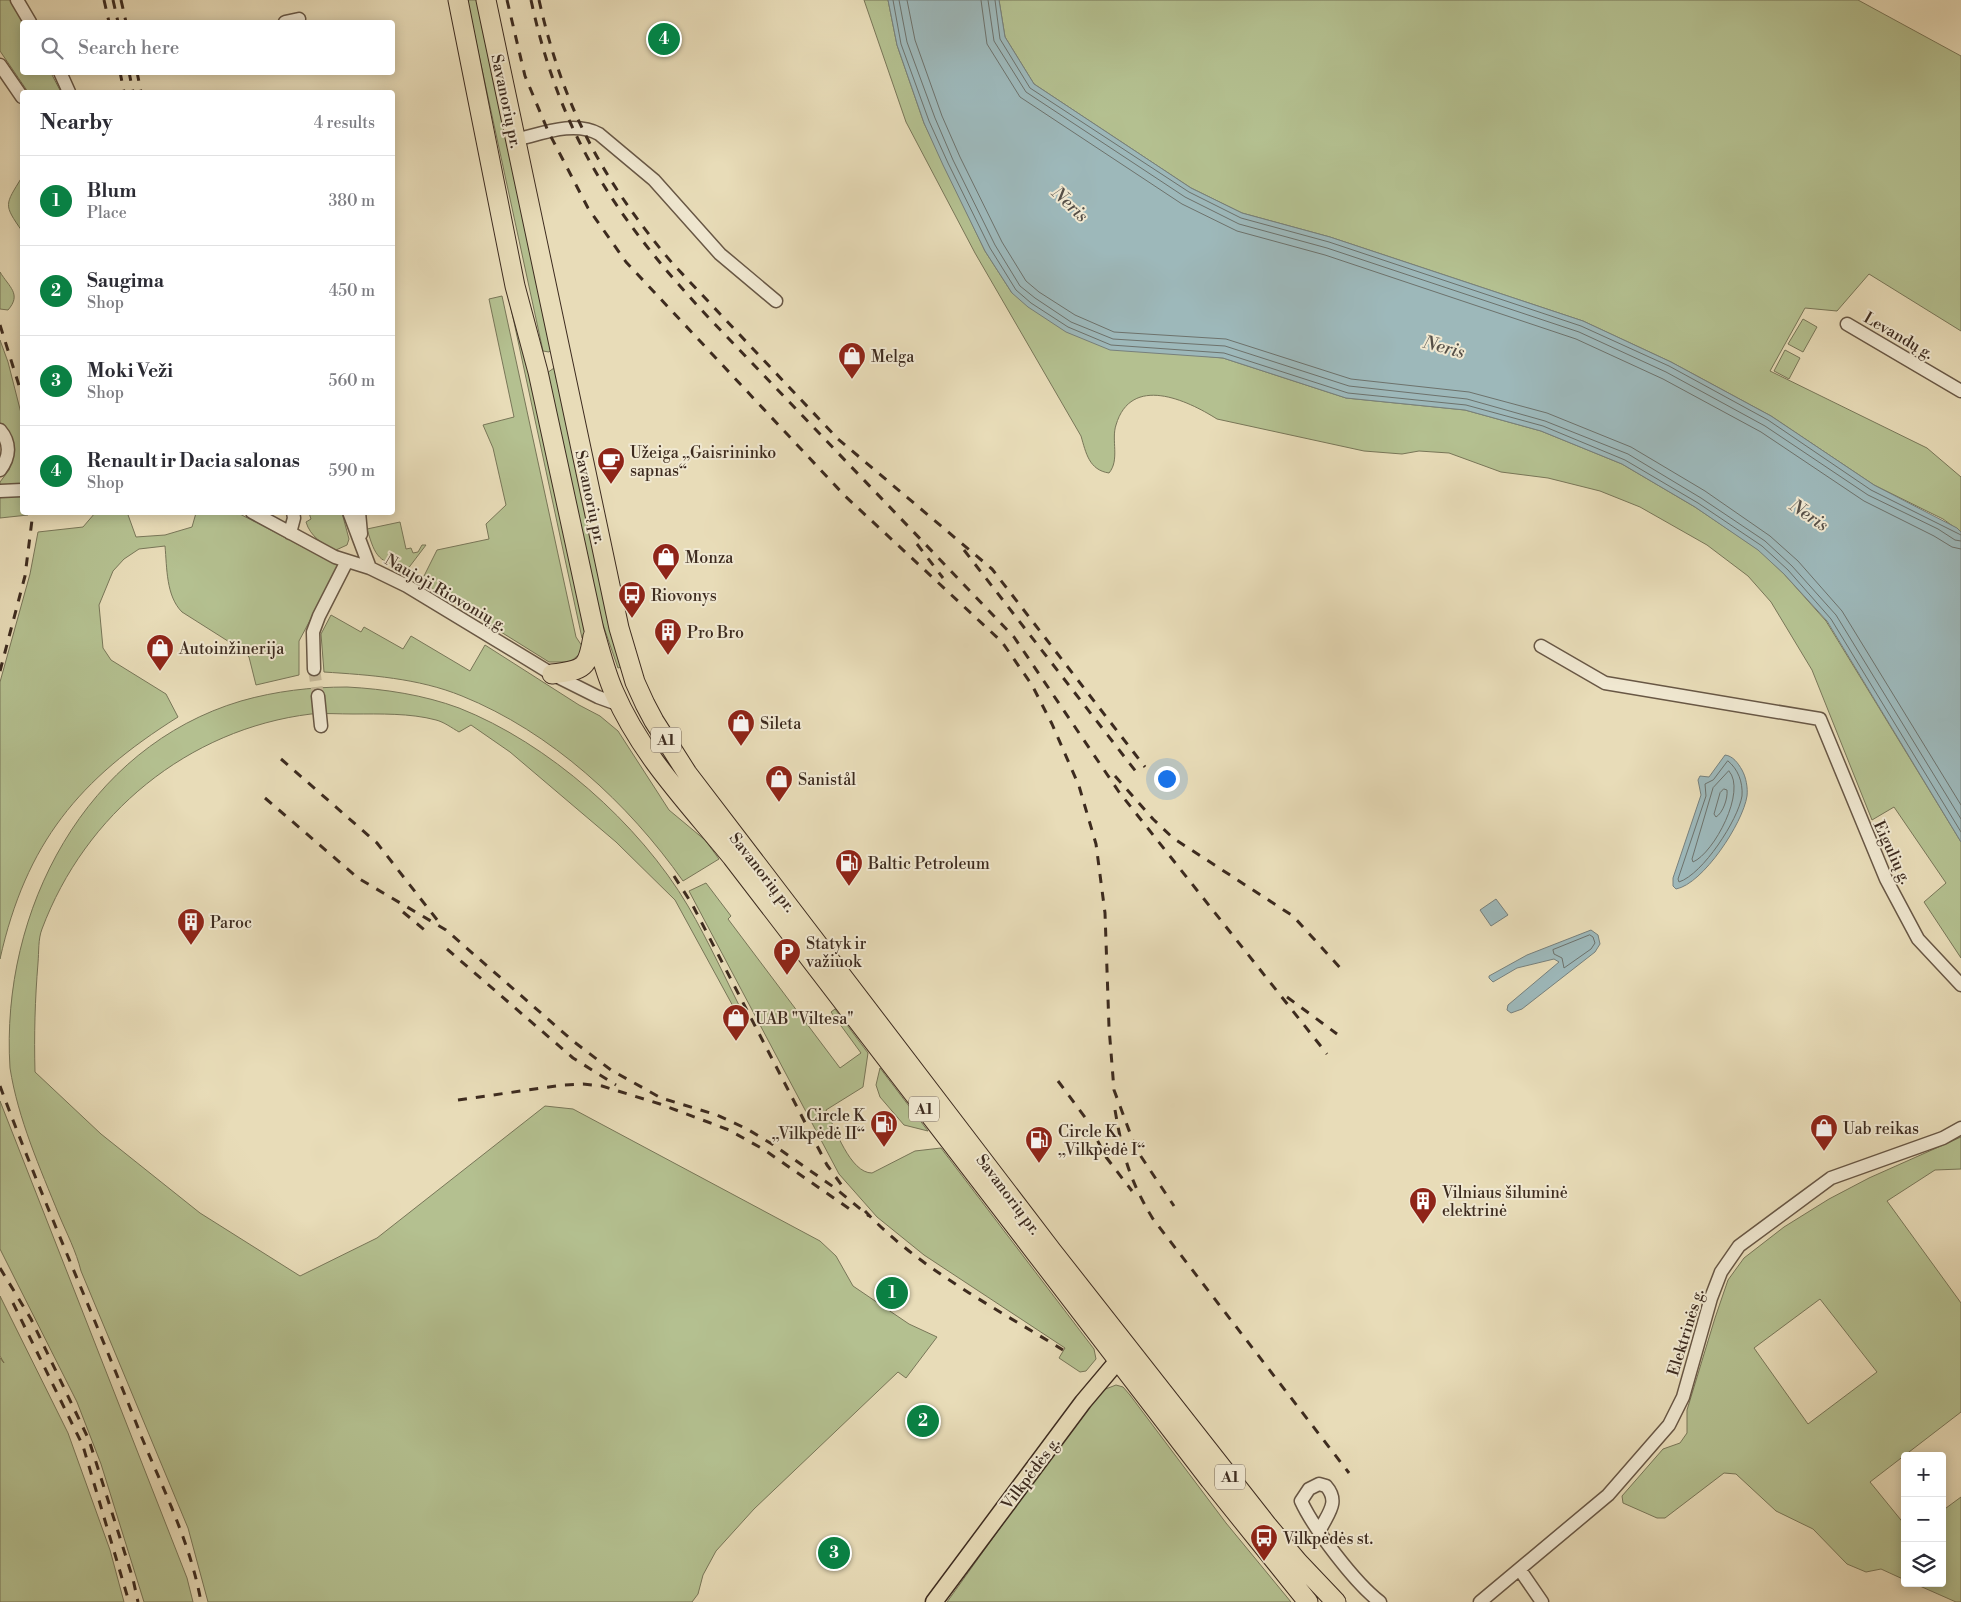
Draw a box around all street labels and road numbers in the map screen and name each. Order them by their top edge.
street label: Savanorių pr. [486,52,526,150]
street label: Levandų g. [1860,308,1937,364]
street label: Savanorių pr. [570,448,610,546]
street label: Naujoji Riovonių g. [381,550,510,636]
road number: A1 [651,728,681,752]
street label: Eigulių g. [1869,817,1916,887]
street label: Savanorių pr. [725,829,800,916]
road number: A1 [909,1096,939,1122]
street label: Savanorių pr. [971,1150,1045,1239]
street label: Elektrinės g. [1663,1286,1709,1378]
street label: Vilkpėdės g. [997,1433,1064,1515]
road number: A1 [1215,1464,1245,1490]

